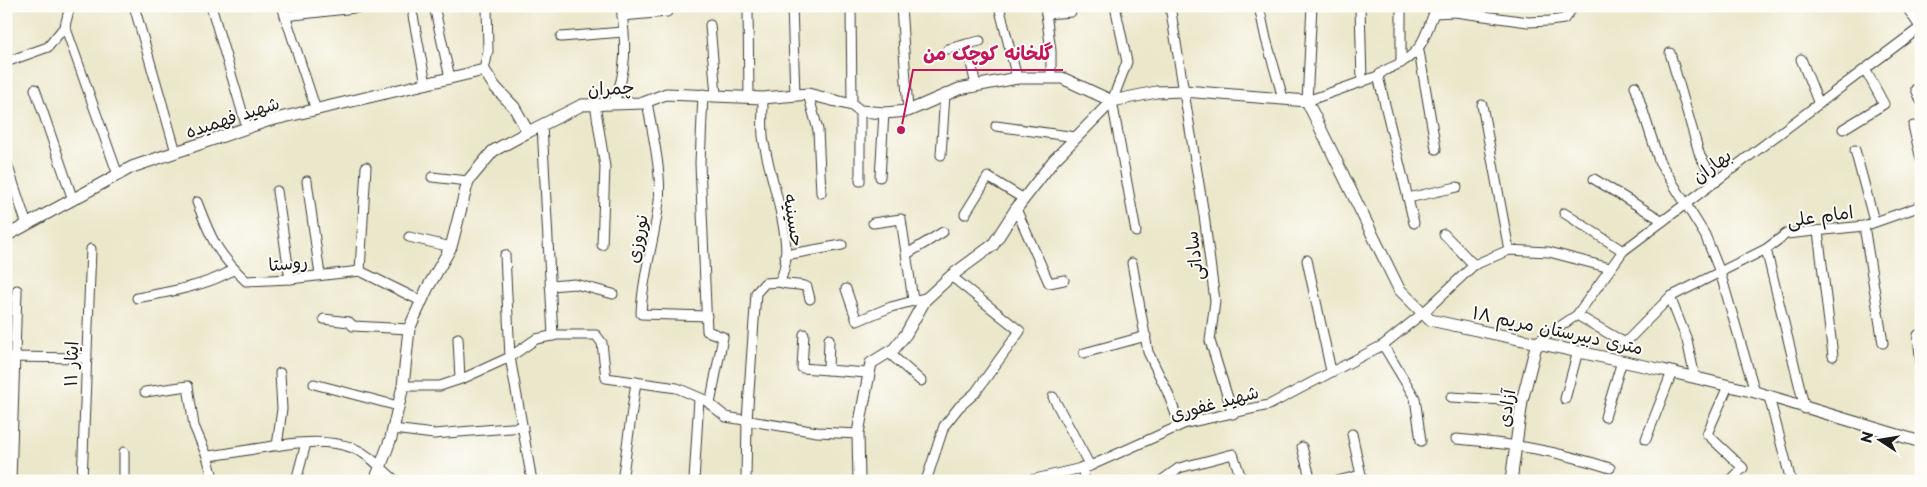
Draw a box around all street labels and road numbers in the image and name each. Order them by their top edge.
street label: چمران [587,72,635,102]
street label: شهید فهمیده [182,88,282,144]
street label: بهاران [1686,141,1736,189]
street label: حسینیه [778,192,812,248]
street label: امام علی [1785,197,1855,235]
street label: نوروزی [618,211,654,265]
street label: ساداتی [1177,230,1209,282]
street label: روستا [267,247,309,277]
street label: ۱۸ متری دبیرستان مریم [1470,298,1646,362]
street label: ایثار ۱۱ [56,341,84,387]
street label: شهید غفوری [1167,377,1261,427]
street label: آزادی [1489,386,1522,429]

